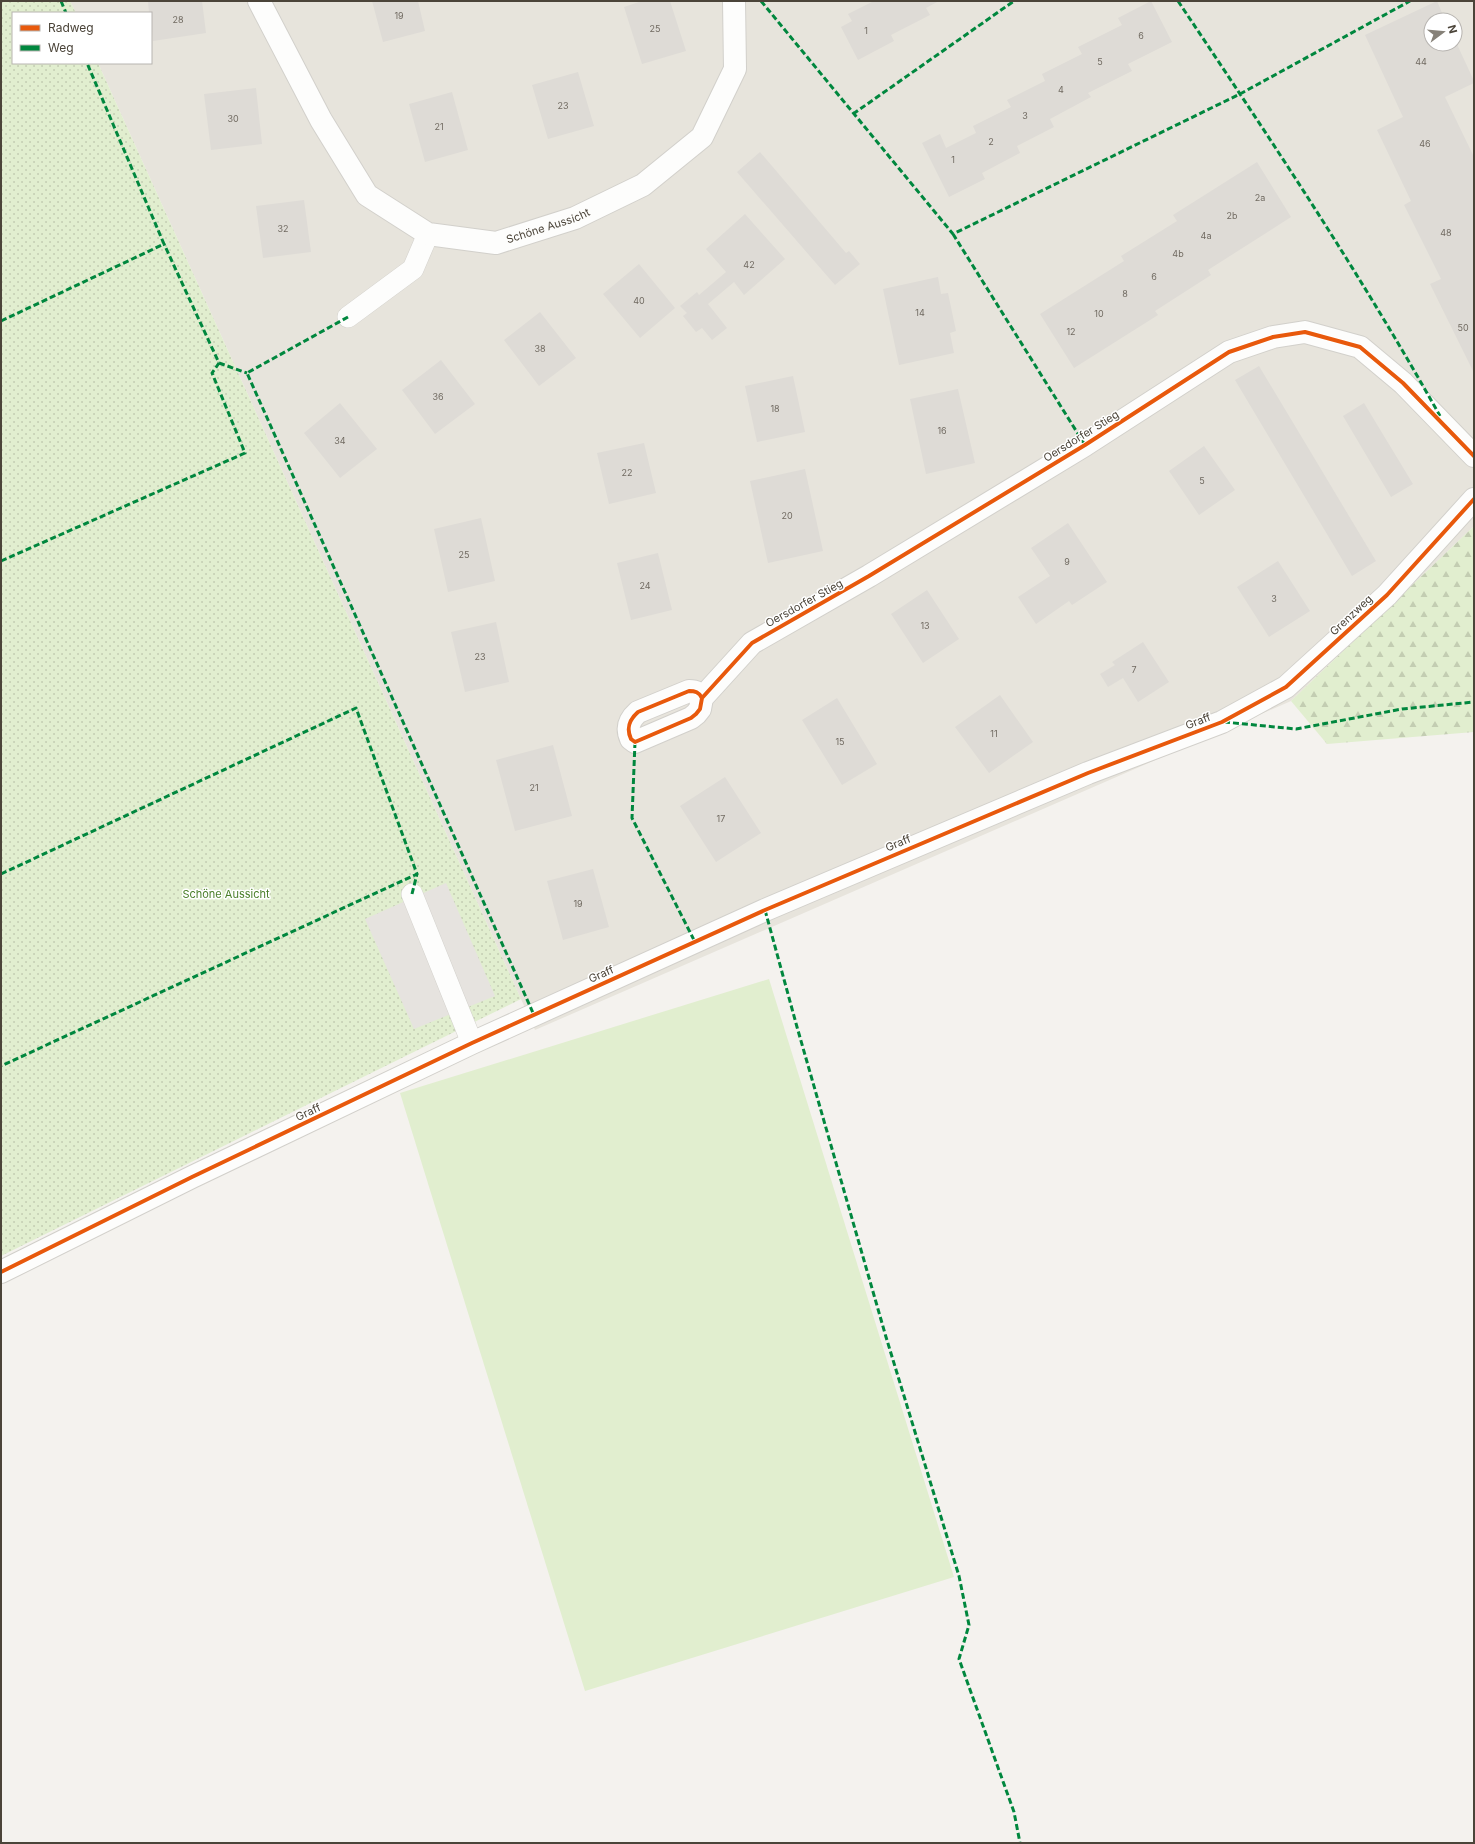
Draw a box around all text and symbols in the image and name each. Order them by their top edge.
house number: 19 [394,10,404,21]
legend [12,12,152,64]
north arrow [1423,12,1463,52]
house number: 28 [172,14,184,25]
text: Radweg [48,20,94,35]
house number: 25 [650,23,660,34]
text: N [1445,23,1460,35]
house number: 1 [864,25,868,36]
house number: 6 [1138,30,1144,41]
text: Weg [48,40,74,55]
house number: 5 [1097,56,1103,67]
house number: 44 [1415,56,1427,67]
house number: 4 [1058,84,1064,95]
house number: 23 [557,100,569,111]
house number: 3 [1022,110,1028,121]
house number: 30 [227,113,239,124]
house number: 21 [434,121,444,132]
house number: 2 [988,136,994,147]
house number: 46 [1419,138,1431,149]
house number: 1 [951,154,955,165]
house number: 2a [1255,192,1265,203]
street label: Schöne Aussicht [505,205,592,246]
house number: 2b [1227,210,1238,221]
house number: 32 [277,223,289,234]
house number: 48 [1440,227,1452,238]
house number: 4a [1201,230,1211,241]
house number: 4b [1172,248,1184,259]
house number: 42 [743,259,755,270]
house number: 6 [1151,271,1157,282]
house number: 8 [1122,288,1128,299]
house number: 40 [633,295,645,306]
house number: 14 [915,307,925,318]
house number: 10 [1094,308,1104,319]
house number: 50 [1457,322,1469,333]
house number: 12 [1066,326,1076,337]
house number: 38 [534,343,546,354]
house number: 36 [432,391,444,402]
house number: 18 [770,403,780,414]
street label: Oersdorfer Stieg [1041,407,1121,465]
house number: 16 [937,425,947,436]
house number: 34 [334,435,346,446]
house number: 22 [622,467,632,478]
house number: 5 [1199,475,1205,486]
house number: 20 [781,510,793,521]
house number: 25 [459,549,469,560]
house number: 9 [1064,556,1070,567]
street label: Oersdorfer Stieg [763,576,845,630]
house number: 24 [639,580,651,591]
street label: Grenzweg [1327,592,1375,638]
house number: 3 [1271,593,1277,604]
house number: 13 [920,620,930,631]
house number: 23 [474,651,486,662]
house number: 7 [1131,664,1137,675]
street label: Graff [1183,710,1213,732]
house number: 11 [990,728,998,739]
house number: 15 [835,736,845,747]
house number: 21 [529,782,539,793]
house number: 17 [717,813,725,824]
street label: Graff [883,831,913,855]
park label: Schöne Aussicht [182,887,270,901]
house number: 19 [573,898,583,909]
street label: Graff [586,962,616,986]
street label: Graff [293,1100,323,1124]

